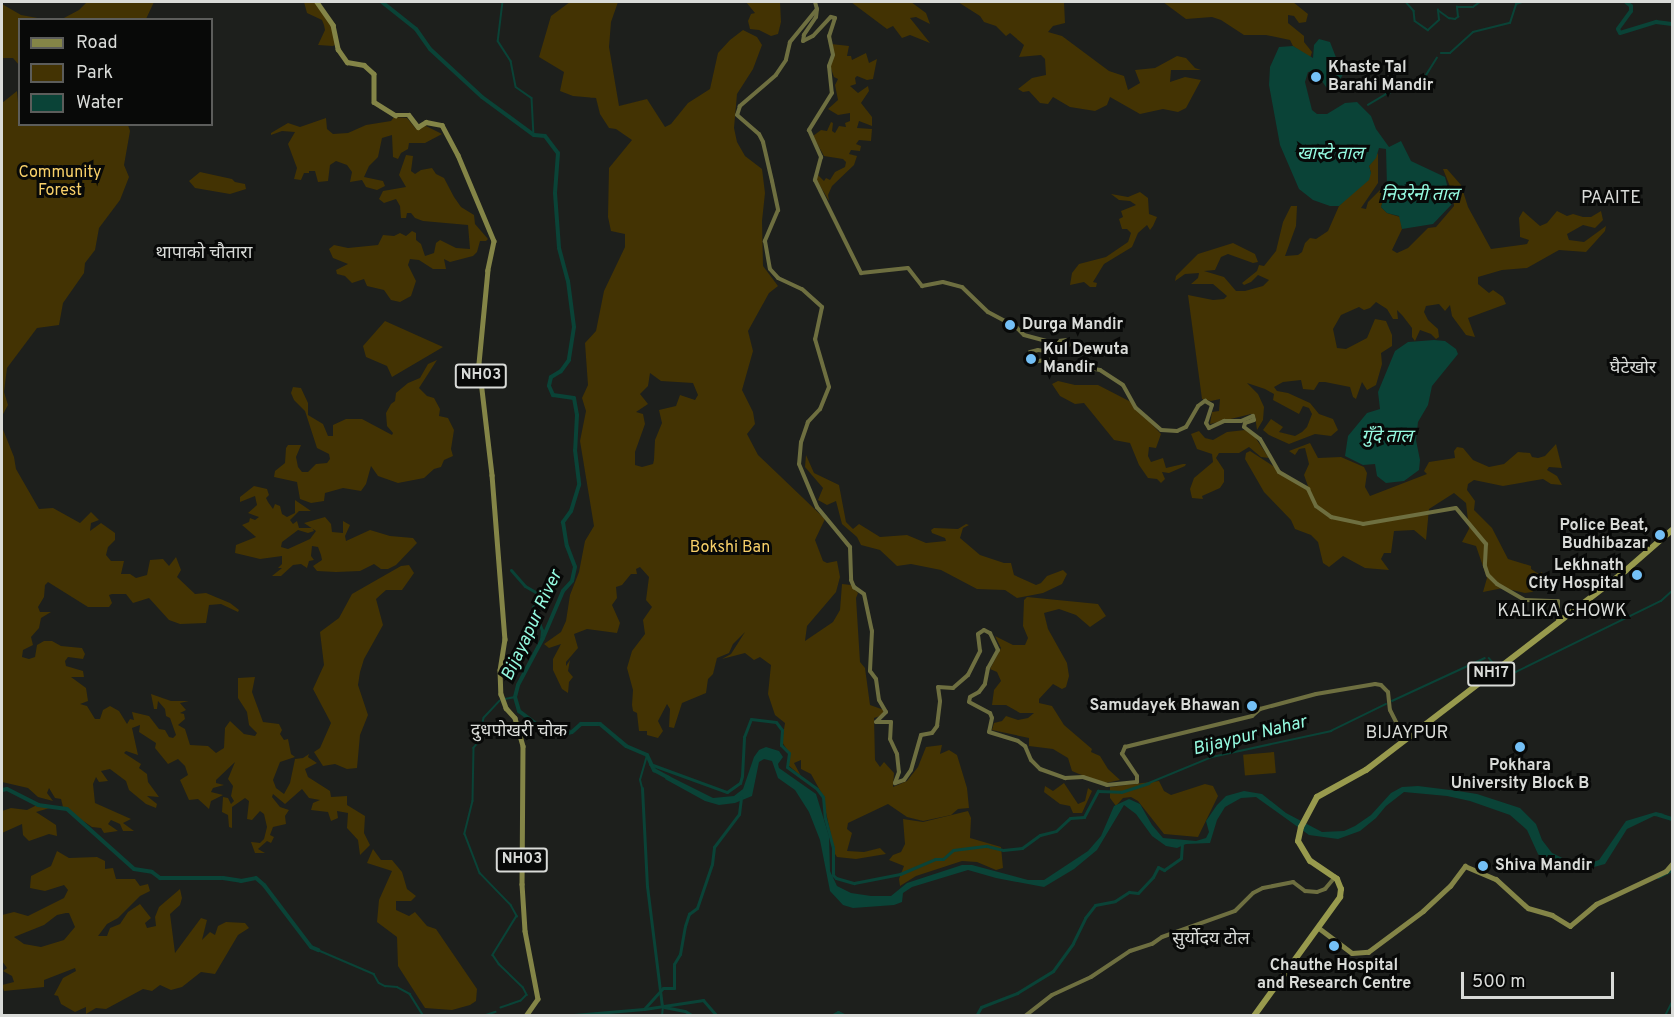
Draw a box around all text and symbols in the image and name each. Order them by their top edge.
legend [18,18,213,126]
text: Road [76,32,118,55]
place label: Khaste Tal Barahi Mandir [1328,58,1434,96]
text: Park [76,62,113,85]
marker: Khaste Tal Barahi Mandir [1309,70,1323,84]
text: Water [76,92,123,115]
water label: खास्टे ताल [1297,144,1363,166]
park label: Community Forest [18,163,102,201]
water label: निउरेनी ताल [1381,185,1459,207]
district label: PAAITE [1577,188,1645,210]
district label: थापाको चौतारा [156,243,252,265]
place label: Durga Mandir [1022,315,1123,335]
marker: Durga Mandir [1003,318,1017,332]
place label: Kul Dewuta Mandir [1043,340,1129,378]
marker: Kul Dewuta Mandir [1024,352,1038,366]
district label: घैटेखोर [1610,358,1656,380]
road number: NH03 [454,364,508,388]
water label: गुँदे ताल [1362,427,1412,449]
place label: Police Beat, Budhibazar [1560,516,1648,554]
marker: Police Beat, Budhibazar [1653,528,1667,542]
park label: Bokshi Ban [690,538,770,558]
place label: Lekhnath City Hospital [1528,556,1624,594]
marker: Lekhnath City Hospital [1628,566,1646,584]
water label: Bijayapur River [498,567,568,685]
district label: KALIKA CHOWK [1488,601,1636,623]
road number: NH17 [1467,662,1515,686]
place label: Samudayek Bhawan [1089,696,1240,716]
marker: Samudayek Bhawan [1245,699,1259,713]
water label: Bijaypur Nahar [1191,712,1309,762]
district label: दुधपोखरी चोक [471,721,567,743]
district label: BIJAYPUR [1359,723,1455,745]
marker: Pokhara University Block B [1513,740,1527,754]
place label: Pokhara University Block B [1451,756,1589,794]
road number: NH03 [495,848,549,872]
place label: Shiva Mandir [1495,856,1592,876]
marker: Shiva Mandir [1476,859,1490,873]
district label: सुर्योदय टोल [1172,929,1250,951]
marker: Chauthe Hospital and Research Centre [1325,937,1343,955]
place label: Chauthe Hospital and Research Centre [1257,956,1411,994]
scale bar [1464,960,1617,998]
text: 500 m [1472,971,1526,994]

